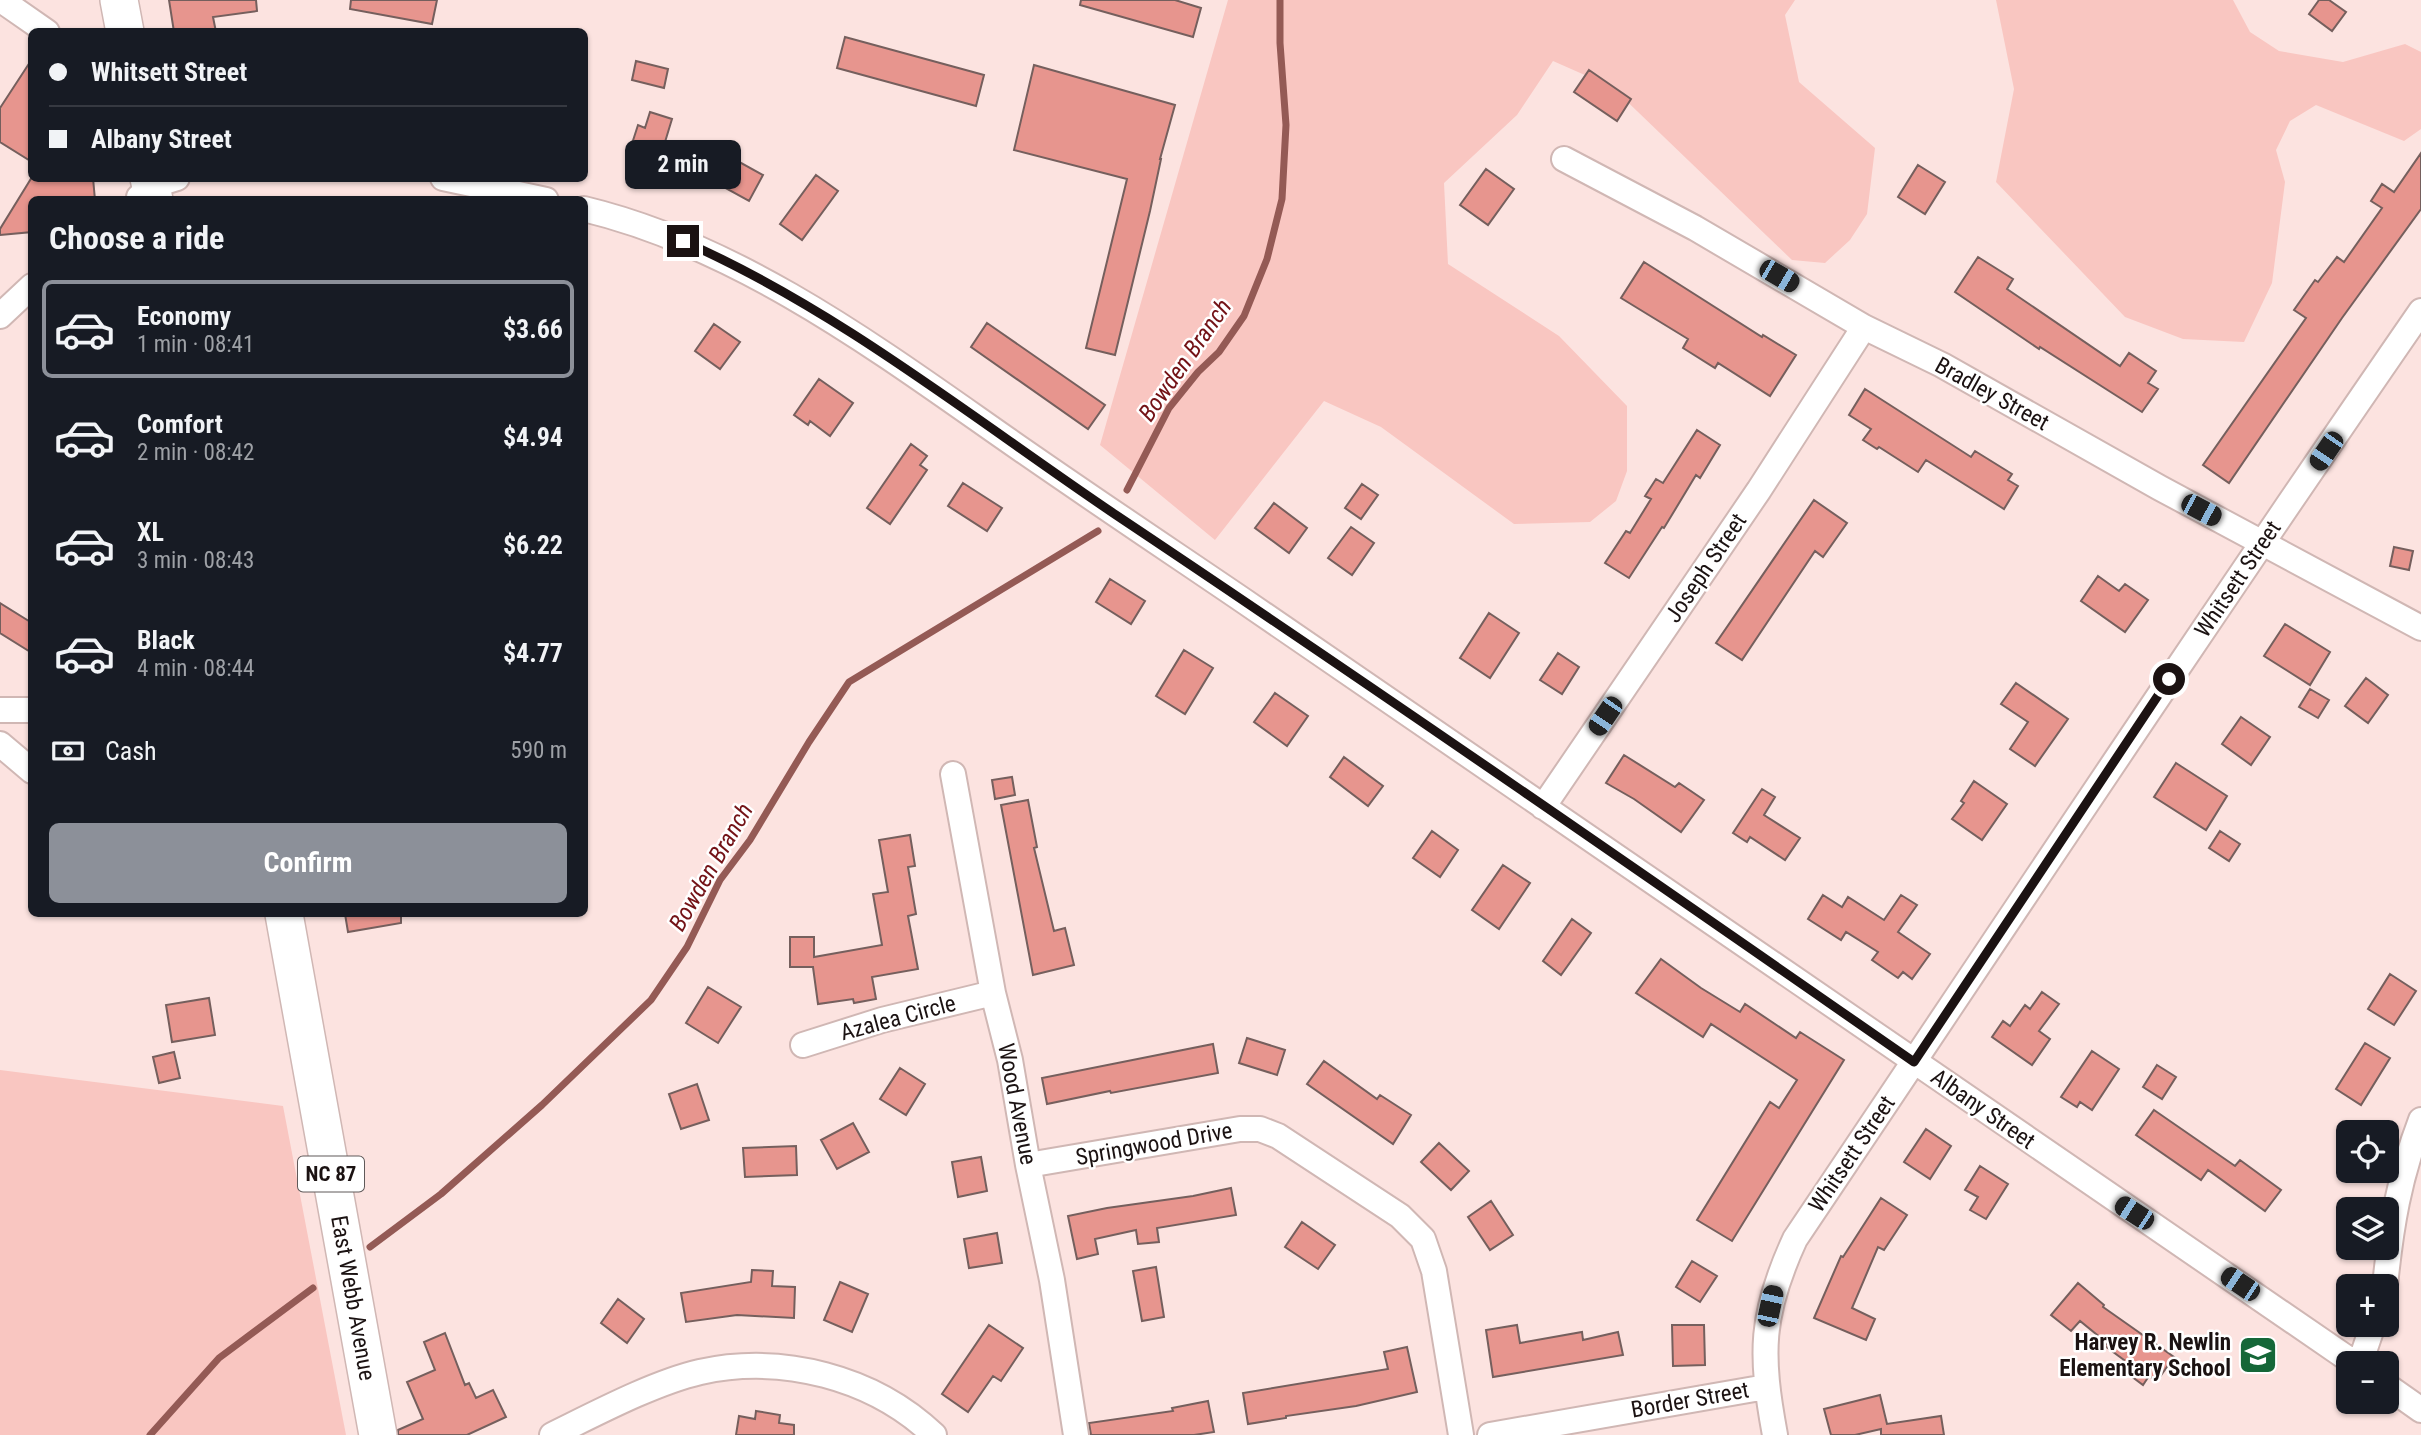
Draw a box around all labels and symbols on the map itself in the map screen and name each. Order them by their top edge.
callout: 2 min [625,140,741,188]
route end [667,225,699,257]
car [1756,256,1803,296]
water label: Bowden Branch [1133,294,1237,426]
street label: Bradley Street [1930,352,2054,436]
car [2306,428,2347,474]
car [2178,491,2225,529]
street label: Joseph Street [1660,508,1752,628]
street label: Whitsett Street [2189,516,2287,642]
route start [2153,663,2185,695]
car [1585,693,1626,739]
water label: Bowden Branch [663,798,759,936]
street label: Azalea Circle [837,990,959,1046]
street label: Wood Avenue [992,1041,1042,1167]
street label: Albany Street [1926,1063,2040,1155]
street label: Whitsett Street [1803,1091,1901,1217]
street label: Springwood Drive [1074,1117,1234,1171]
road number: NC 87 [298,1156,364,1192]
car [2111,1193,2158,1233]
street label: East Webb Avenue [325,1213,381,1383]
car [2217,1264,2264,1304]
car [1756,1283,1785,1329]
place label: Harvey R. Newlin Elementary School [2059,1329,2231,1382]
school or university icon: Harvey R. Newlin Elementary School [2237,1334,2279,1376]
street label: Border Street [1629,1376,1751,1424]

